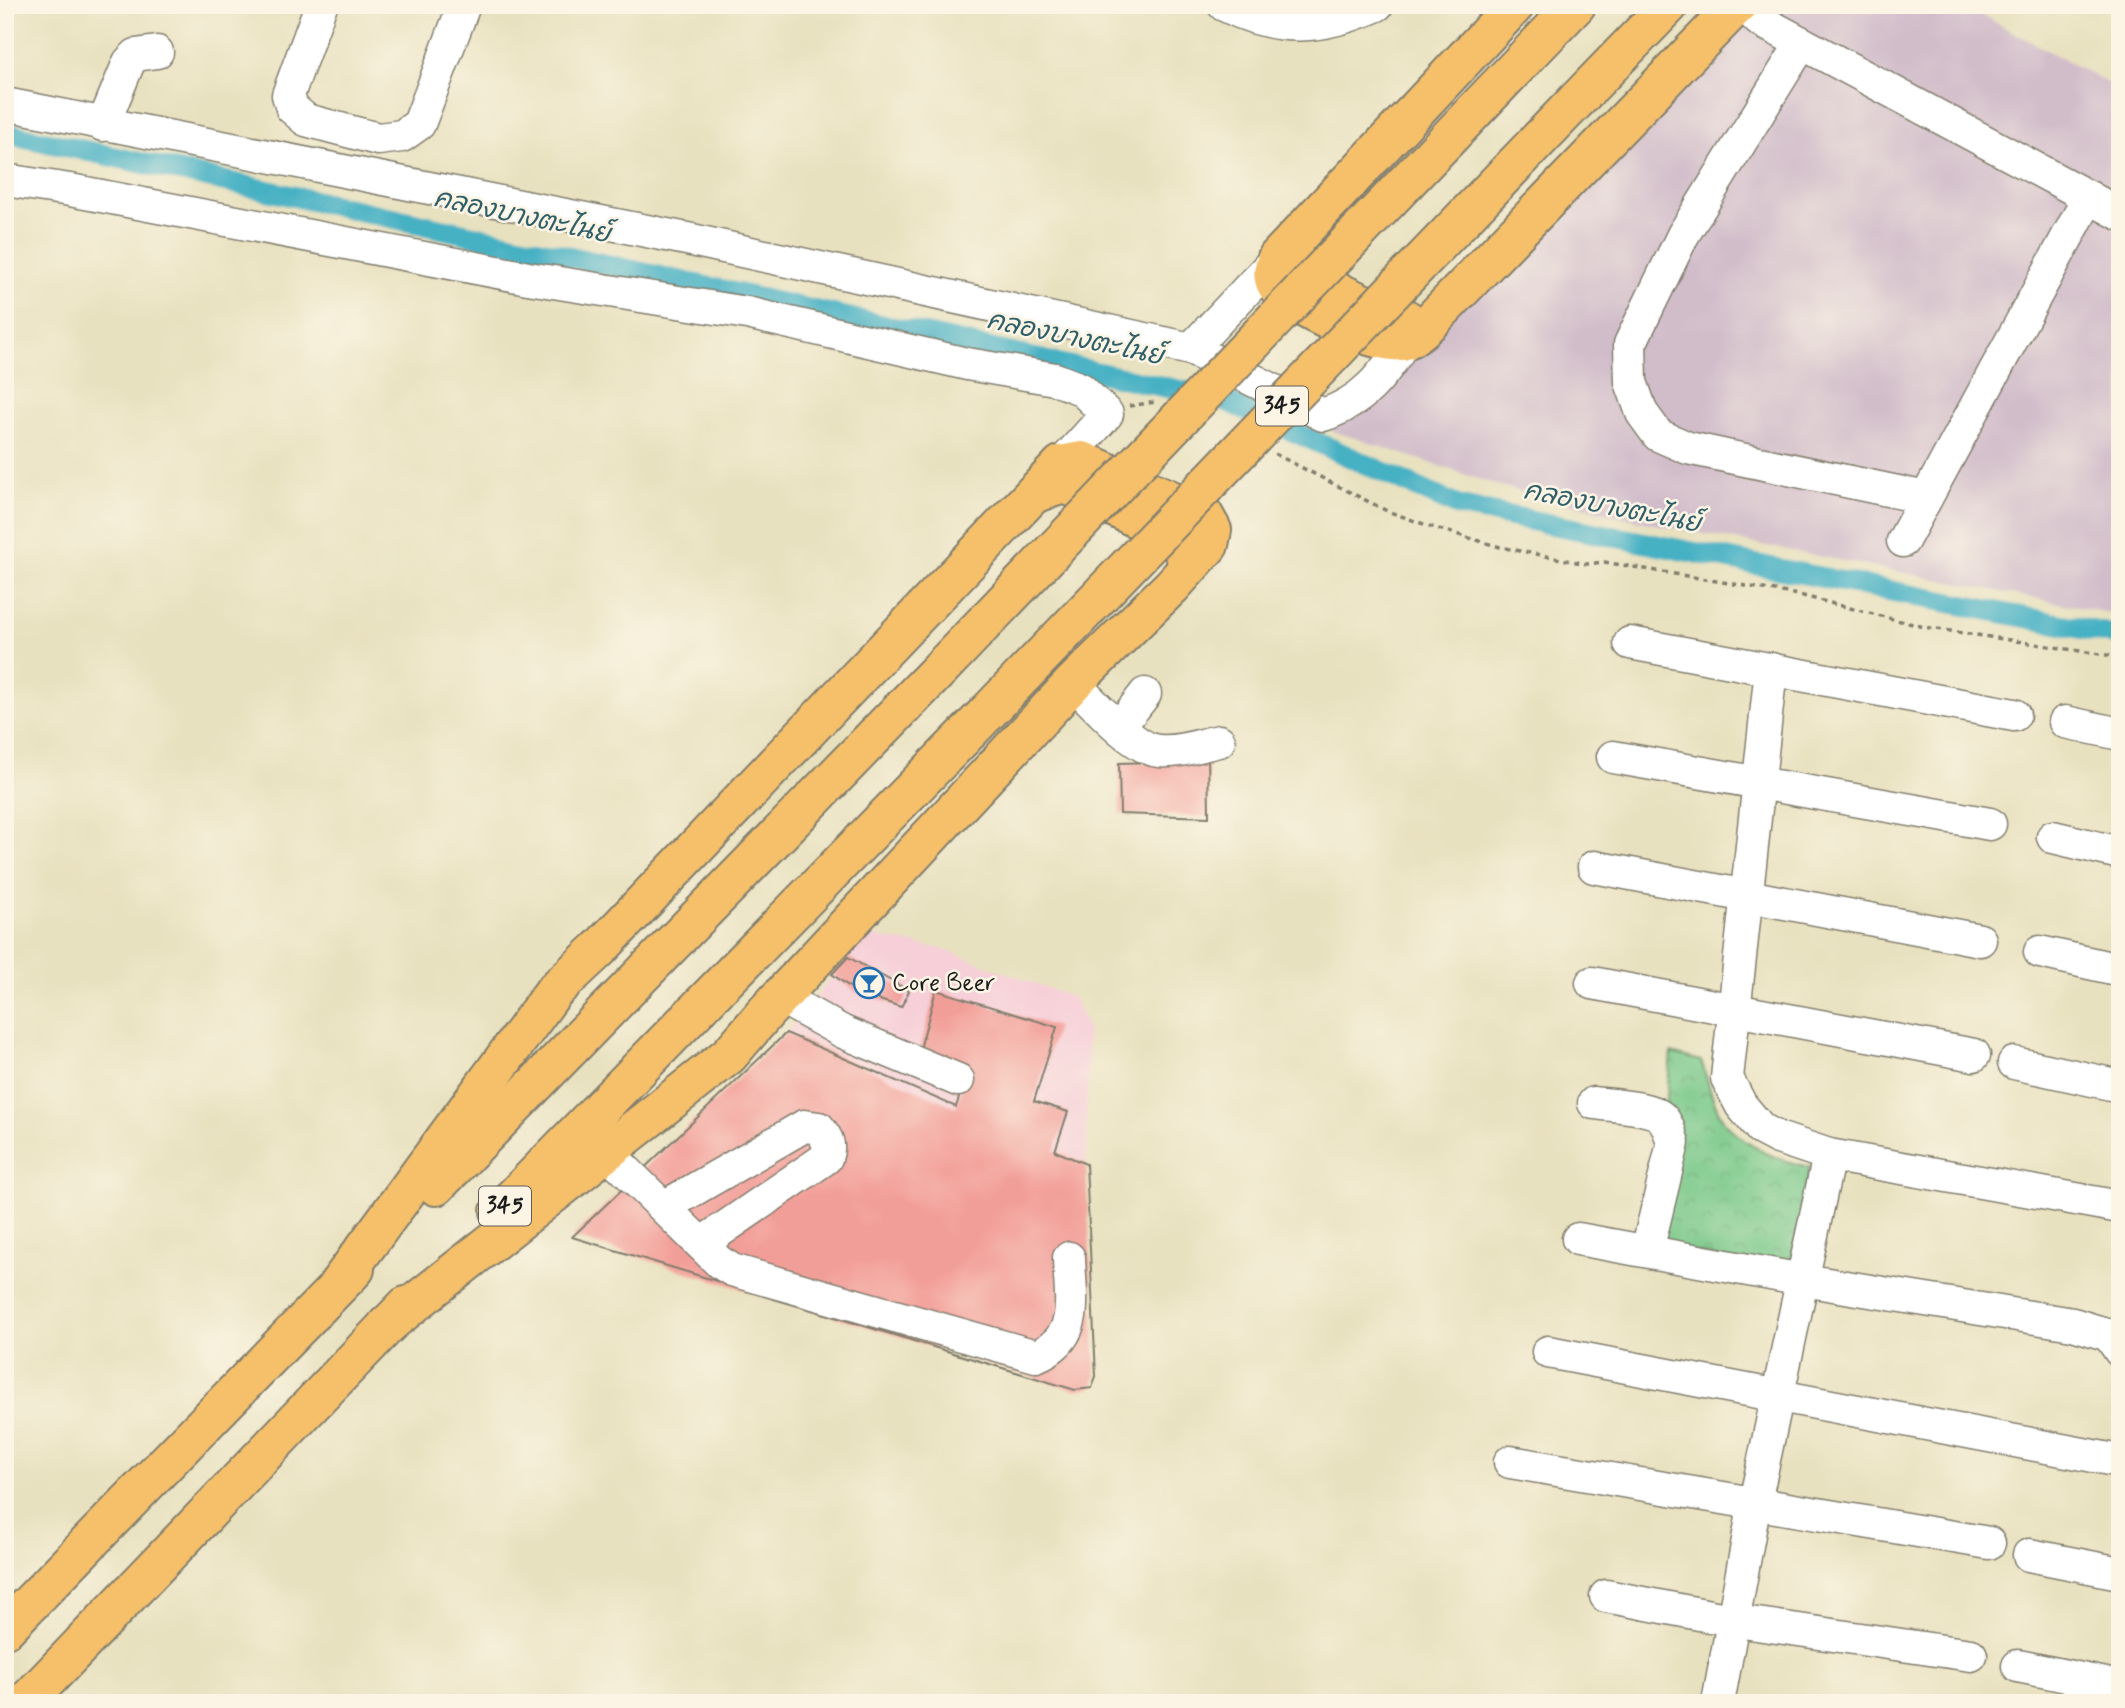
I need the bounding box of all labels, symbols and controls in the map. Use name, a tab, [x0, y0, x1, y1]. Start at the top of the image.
water label: คลองบางตะไนย์	[431, 180, 619, 253]
water label: คลองบางตะไนย์	[984, 302, 1172, 375]
road number: 345	[1256, 386, 1308, 426]
water label: คลองบางตะไนย์	[1521, 472, 1709, 543]
bar icon: Core Beer	[852, 966, 886, 1000]
place label: Core Beer	[892, 968, 995, 999]
road number: 345	[479, 1186, 531, 1226]

